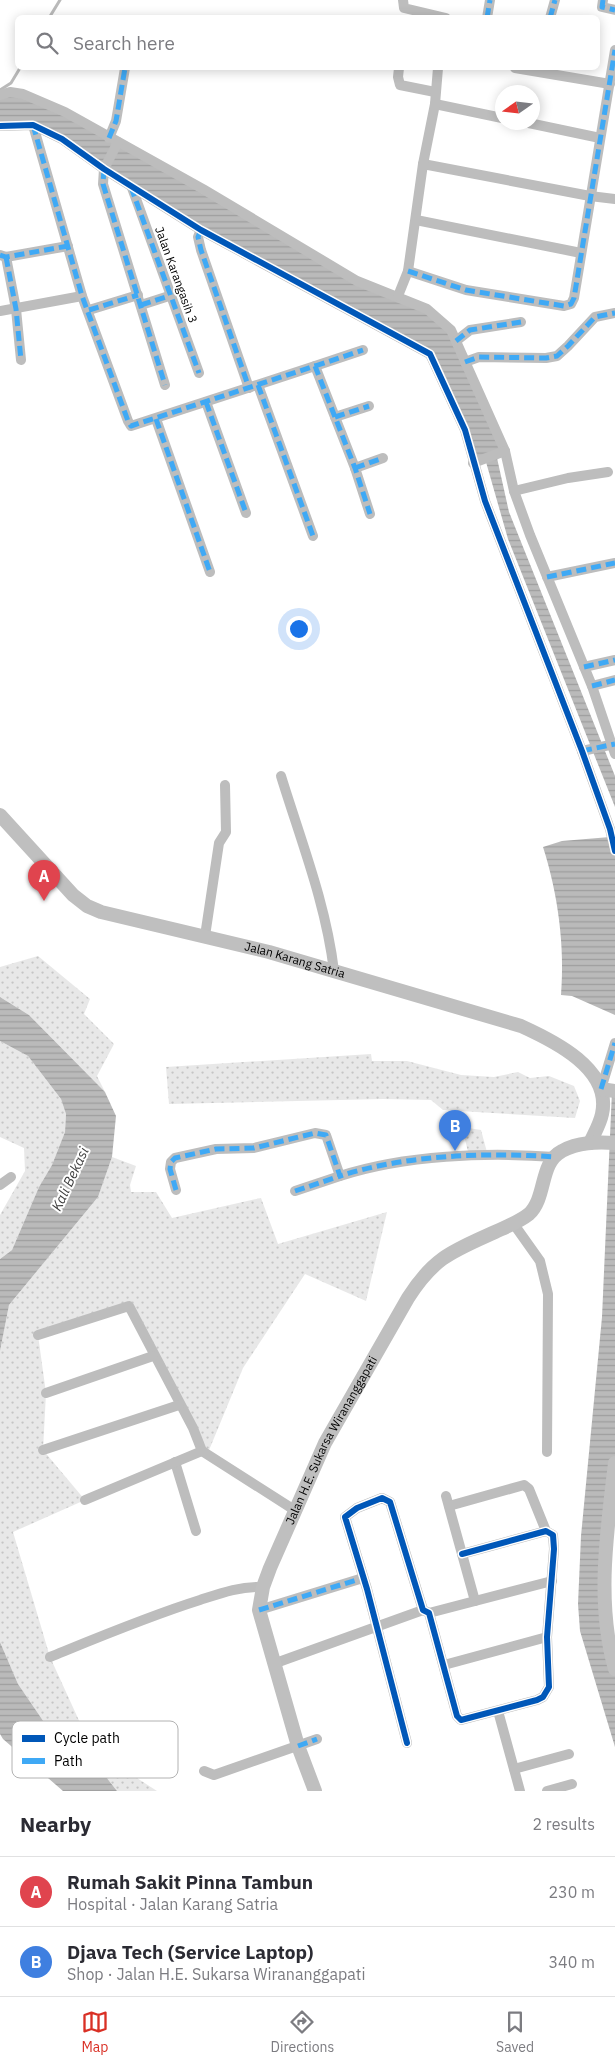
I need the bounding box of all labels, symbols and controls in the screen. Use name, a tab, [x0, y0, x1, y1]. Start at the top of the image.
search box	[15, 15, 600, 70]
icon: search	[33, 29, 61, 57]
text: Search here	[73, 31, 175, 55]
north arrow	[495, 85, 540, 130]
street label: Jalan Karangasih 3	[152, 224, 201, 325]
your location	[286, 616, 312, 642]
pin: A	[28, 860, 60, 901]
street label: Jalan Karang Satria	[243, 938, 348, 981]
pin: B	[439, 1110, 471, 1151]
water label: Kali Bekasi	[47, 1144, 93, 1214]
street label: Jalan H.E. Sukarsa Wirananggapati	[282, 1353, 380, 1527]
legend	[12, 1721, 178, 1778]
text: Cycle path	[54, 1729, 120, 1747]
text: Path	[54, 1752, 83, 1770]
text: Nearby	[20, 1810, 91, 1838]
text: 2 results	[532, 1814, 595, 1834]
text: Rumah Sakit Pinna Tambun	[67, 1870, 313, 1894]
text: A	[31, 1882, 41, 1902]
text: 230 m	[548, 1882, 595, 1902]
text: Hospital · Jalan Karang Satria	[67, 1894, 278, 1914]
text: Djava Tech (Service Laptop)	[67, 1940, 313, 1964]
text: B	[31, 1952, 41, 1972]
text: 340 m	[548, 1952, 595, 1972]
text: Shop · Jalan H.E. Sukarsa Wirananggapati	[67, 1964, 365, 1984]
tab: Map	[81, 2008, 109, 2056]
tab: Directions	[271, 2008, 334, 2056]
tab: Saved	[496, 2008, 534, 2056]

